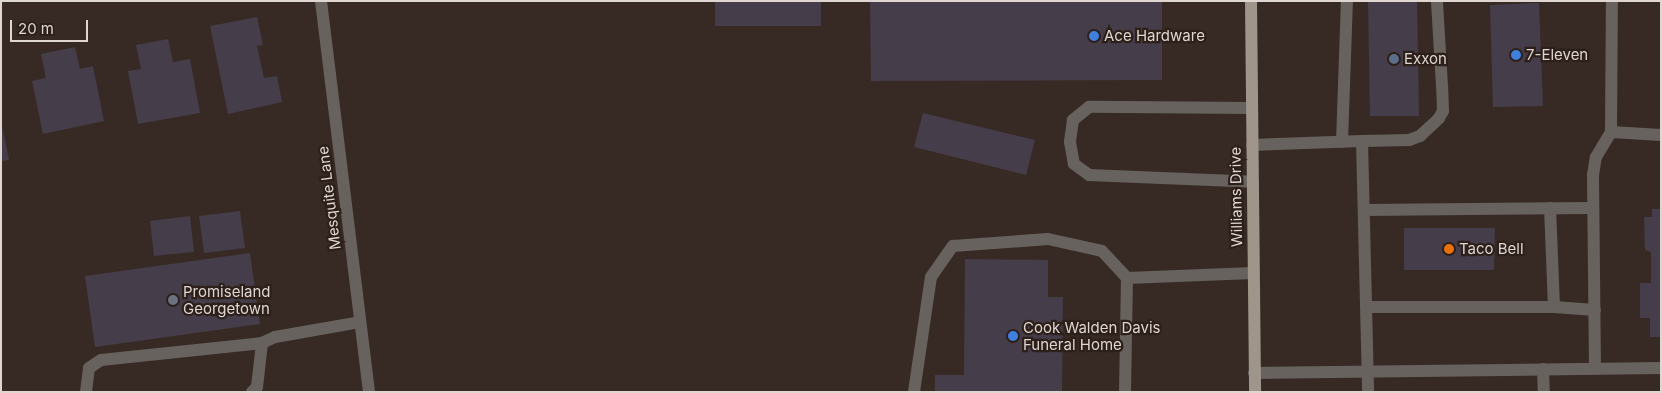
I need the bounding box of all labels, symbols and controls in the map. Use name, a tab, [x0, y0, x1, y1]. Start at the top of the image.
scale bar	[12, 10, 90, 42]
text: 20 m	[18, 19, 54, 38]
place label: Ace Hardware	[1104, 27, 1205, 45]
marker: Ace Hardware	[1088, 30, 1100, 42]
place label: 7-Eleven	[1526, 46, 1588, 64]
marker: 7-Eleven	[1510, 49, 1522, 61]
place label: Exxon	[1404, 50, 1447, 68]
marker: Exxon	[1388, 53, 1400, 65]
street label: Mesquite Lane	[314, 145, 344, 251]
street label: Williams Drive	[1226, 147, 1246, 247]
place label: Taco Bell	[1459, 240, 1524, 258]
marker: Taco Bell	[1443, 243, 1455, 255]
place label: Promiseland Georgetown	[183, 282, 271, 317]
marker: Promiseland Georgetown	[167, 294, 179, 306]
place label: Cook Walden Davis Funeral Home	[1023, 318, 1160, 353]
marker: Cook Walden Davis Funeral Home	[1007, 330, 1019, 342]

